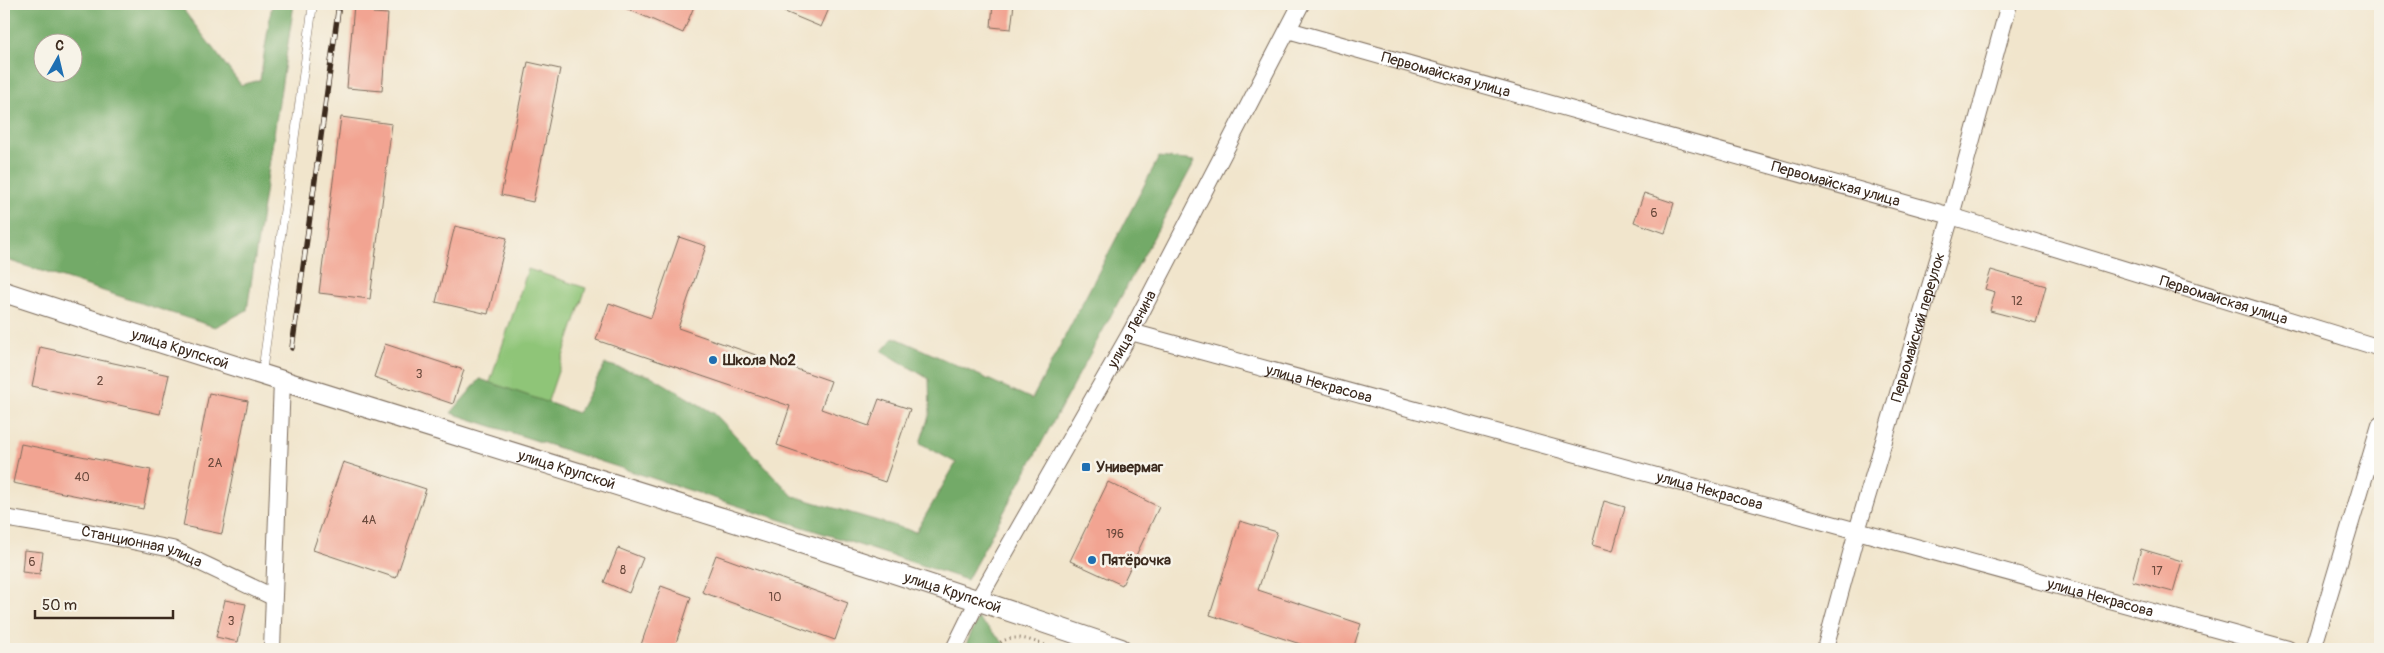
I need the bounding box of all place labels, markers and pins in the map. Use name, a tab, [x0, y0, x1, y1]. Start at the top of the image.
place label: Школа №2	[722, 351, 796, 370]
marker: Школа №2	[707, 354, 719, 366]
place label: Универмаг	[1096, 458, 1164, 477]
marker: Универмаг	[1080, 461, 1092, 473]
place label: Пятёрочка	[1102, 551, 1171, 570]
marker: Пятёрочка	[1086, 554, 1098, 566]

